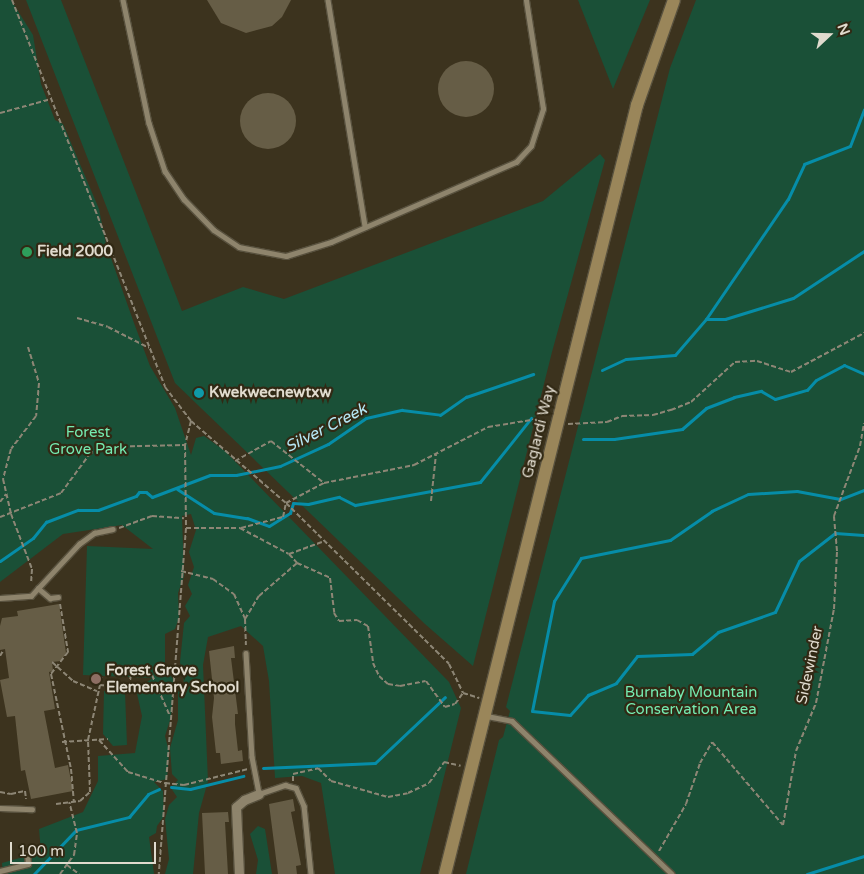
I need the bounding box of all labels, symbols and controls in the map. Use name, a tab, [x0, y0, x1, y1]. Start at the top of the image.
north arrow	[804, 10, 854, 60]
text: N	[834, 21, 853, 38]
place label: Field 2000	[37, 243, 113, 261]
marker: Field 2000	[21, 246, 33, 258]
place label: Kwekwecnewtxw	[209, 384, 331, 402]
street label: Gaglardi Way	[519, 384, 559, 480]
marker: Kwekwecnewtxw	[193, 387, 205, 399]
water label: Silver Creek	[282, 399, 370, 457]
park label: Forest Grove Park	[49, 423, 127, 458]
street label: Sidewinder	[793, 624, 827, 706]
place label: Forest Grove Elementary School	[106, 661, 239, 696]
marker: Forest Grove Elementary School	[90, 673, 102, 685]
park label: Burnaby Mountain Conservation Area	[625, 683, 757, 718]
scale bar	[12, 832, 159, 864]
text: 100 m	[18, 842, 64, 860]

